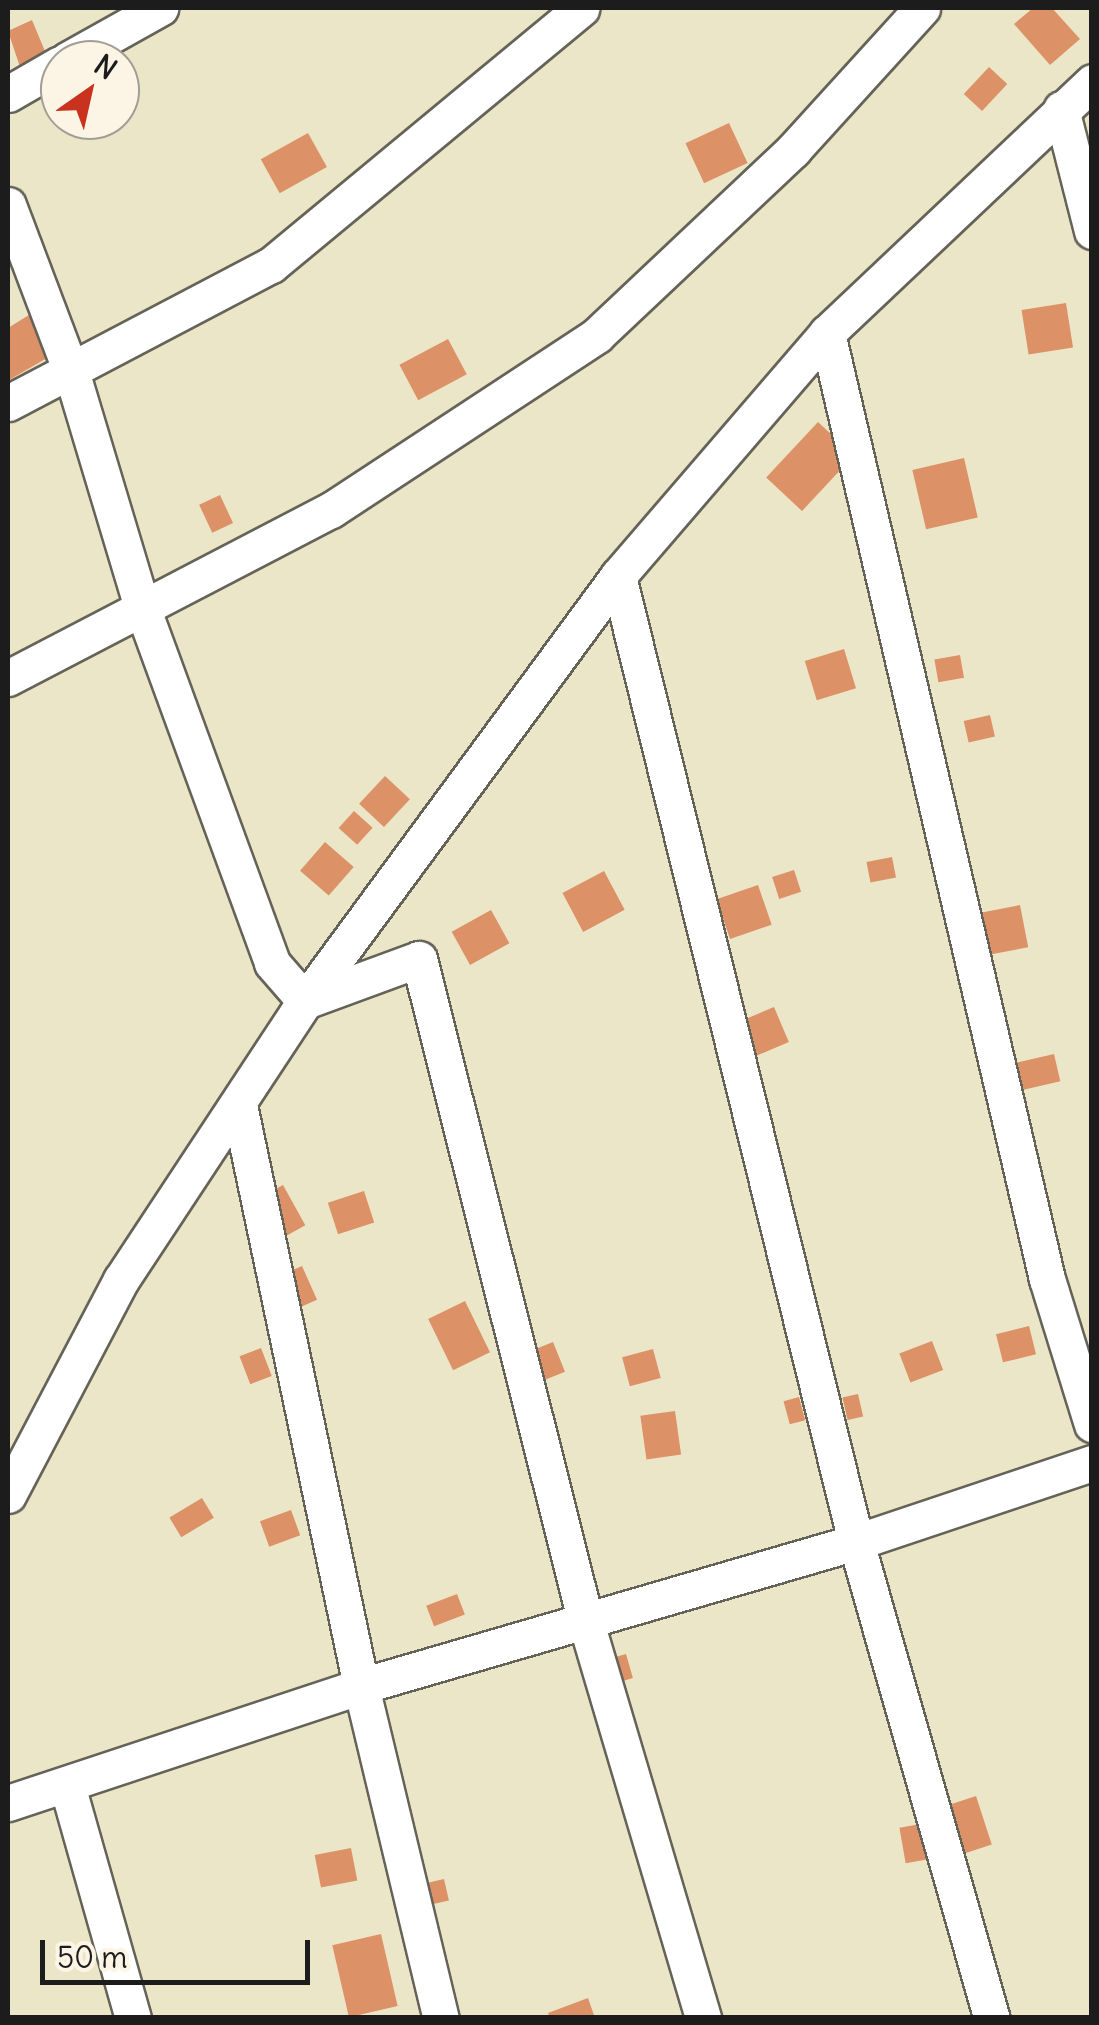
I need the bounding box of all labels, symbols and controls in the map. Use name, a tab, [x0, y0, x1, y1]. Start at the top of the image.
north arrow	[40, 40, 140, 140]
text: N	[88, 46, 124, 87]
scale bar	[45, 1920, 315, 1982]
text: 50 m	[57, 1938, 127, 1976]

